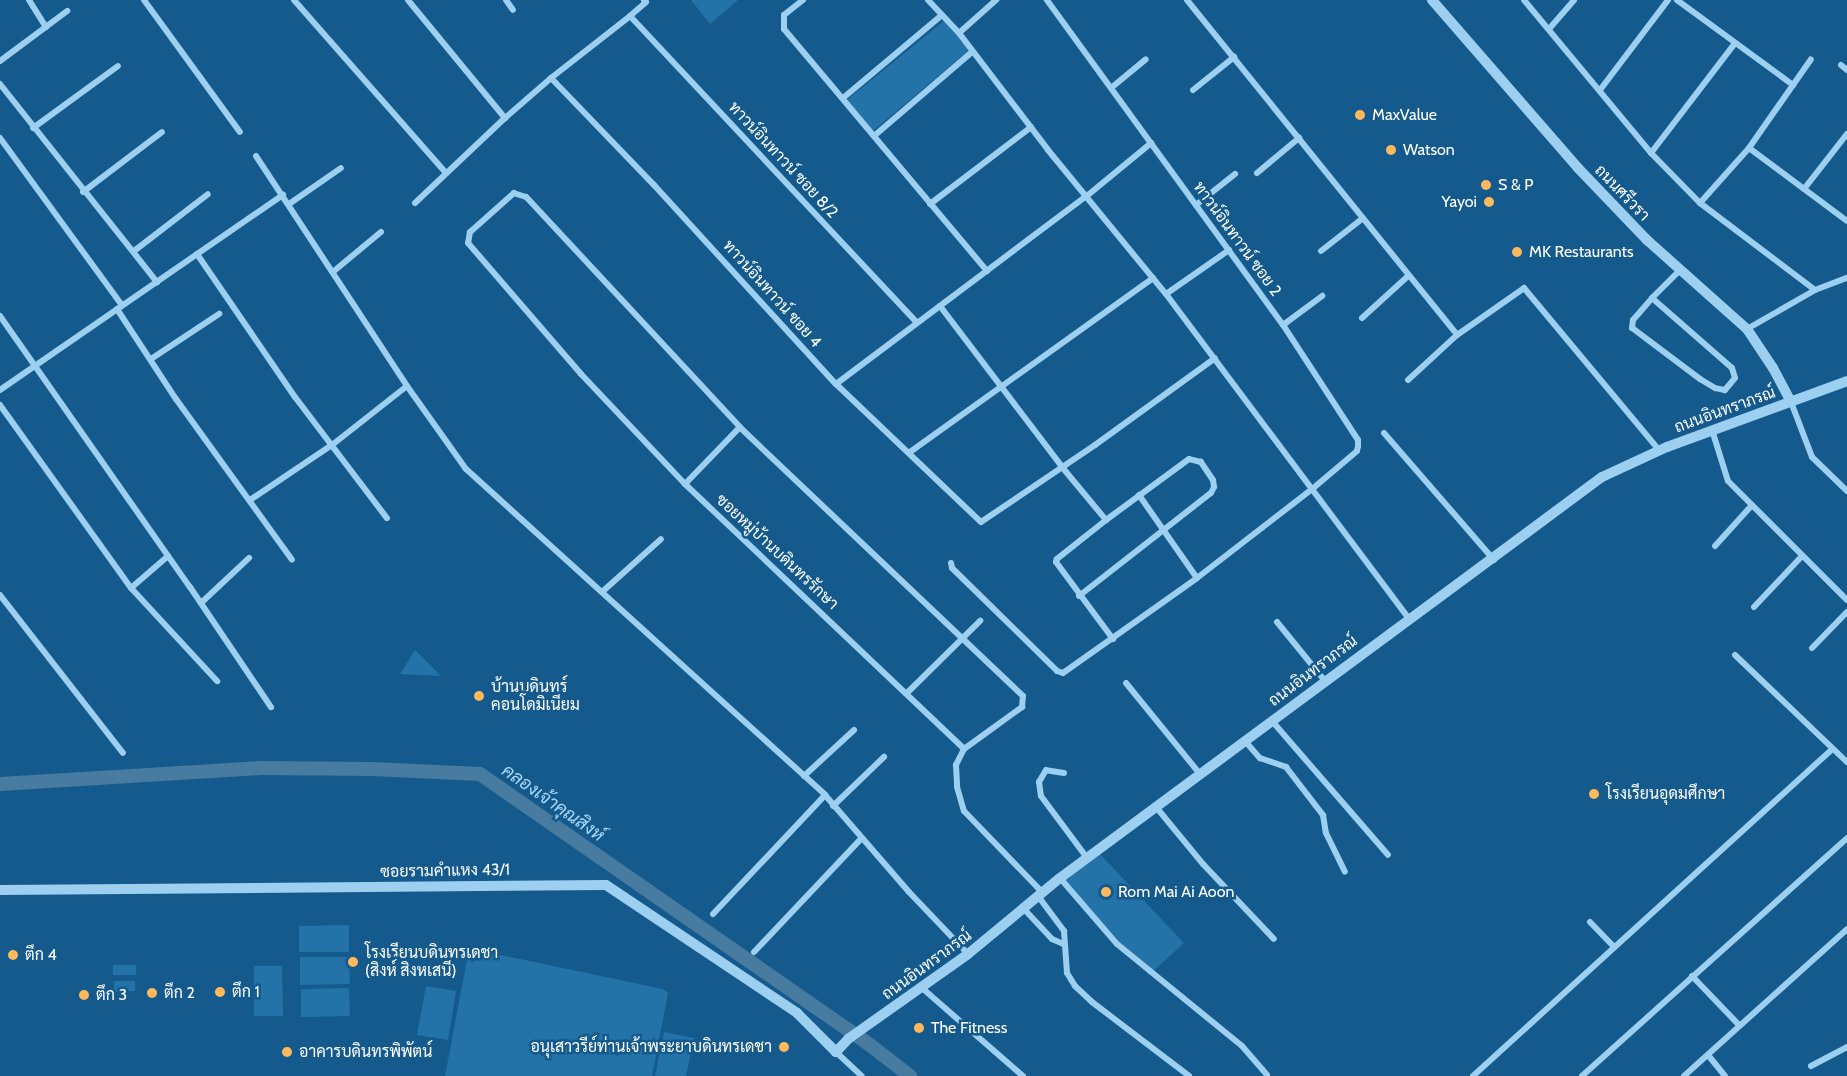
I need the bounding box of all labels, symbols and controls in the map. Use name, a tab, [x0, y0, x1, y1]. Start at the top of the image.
street label: ทาวน์อินทาวน์ ซอย 8/2	[724, 98, 842, 222]
place label: MaxValue	[1372, 105, 1437, 125]
marker: MaxValue	[1353, 108, 1367, 122]
place label: Watson	[1403, 140, 1455, 160]
marker: Watson	[1384, 143, 1398, 157]
street label: ถนนศรีวรา	[1591, 161, 1653, 225]
place label: S & P	[1498, 175, 1533, 195]
street label: ทาวน์อินทาวน์ ซอย 2	[1189, 178, 1285, 300]
marker: S & P	[1479, 178, 1493, 192]
place label: Yayoi	[1442, 192, 1477, 212]
marker: Yayoi	[1482, 195, 1496, 209]
street label: ทาวน์อินทาวน์ ซอย 4	[719, 236, 825, 352]
place label: MK Restaurants	[1529, 242, 1634, 262]
marker: MK Restaurants	[1510, 245, 1524, 259]
street label: ถนนอินทราภรณ์	[1672, 383, 1778, 437]
street label: ซอยหมู่บ้านบดินทรรักษา	[712, 490, 842, 614]
street label: ถนนอินทราภรณ์	[1265, 631, 1361, 711]
place label: บ้านบดินทร์ คอนโดมิเนียม	[491, 677, 580, 715]
marker: บ้านบดินทร์ คอนโดมิเนียม	[472, 689, 486, 703]
water label: คลองเจ้าคุณสิงห์	[498, 760, 608, 846]
place label: โรงเรียนอุดมศึกษา	[1606, 784, 1725, 804]
marker: โรงเรียนอุดมศึกษา	[1587, 787, 1601, 801]
street label: ซอยรามคำแหง 43/1	[380, 860, 510, 882]
place label: Rom Mai Ai Aoon	[1118, 882, 1234, 902]
marker: Rom Mai Ai Aoon	[1099, 885, 1113, 899]
street label: ถนนอินทราภรณ์	[878, 926, 976, 1004]
place label: โรงเรียนบดินทรเดชา (สิงห์ สิงหเสนี)	[365, 943, 498, 981]
place label: ตึก 4	[25, 945, 57, 965]
marker: ตึก 4	[6, 948, 20, 962]
marker: โรงเรียนบดินทรเดชา (สิงห์ สิงหเสนี)	[346, 955, 360, 969]
place label: ตึก 1	[232, 982, 260, 1002]
place label: ตึก 2	[164, 983, 195, 1003]
place label: ตึก 3	[96, 985, 127, 1005]
marker: ตึก 1	[213, 985, 227, 999]
marker: ตึก 2	[145, 986, 159, 1000]
marker: ตึก 3	[77, 988, 91, 1002]
place label: The Fitness	[931, 1018, 1007, 1038]
marker: The Fitness	[912, 1021, 926, 1035]
place label: อนุเสาวรีย์ท่านเจ้าพระยาบดินทรเดชา	[530, 1037, 772, 1057]
marker: อนุเสาวรีย์ท่านเจ้าพระยาบดินทรเดชา	[777, 1040, 791, 1054]
place label: อาคารบดินทรพิพัตน์	[299, 1042, 432, 1062]
marker: อาคารบดินทรพิพัตน์	[280, 1045, 294, 1059]

